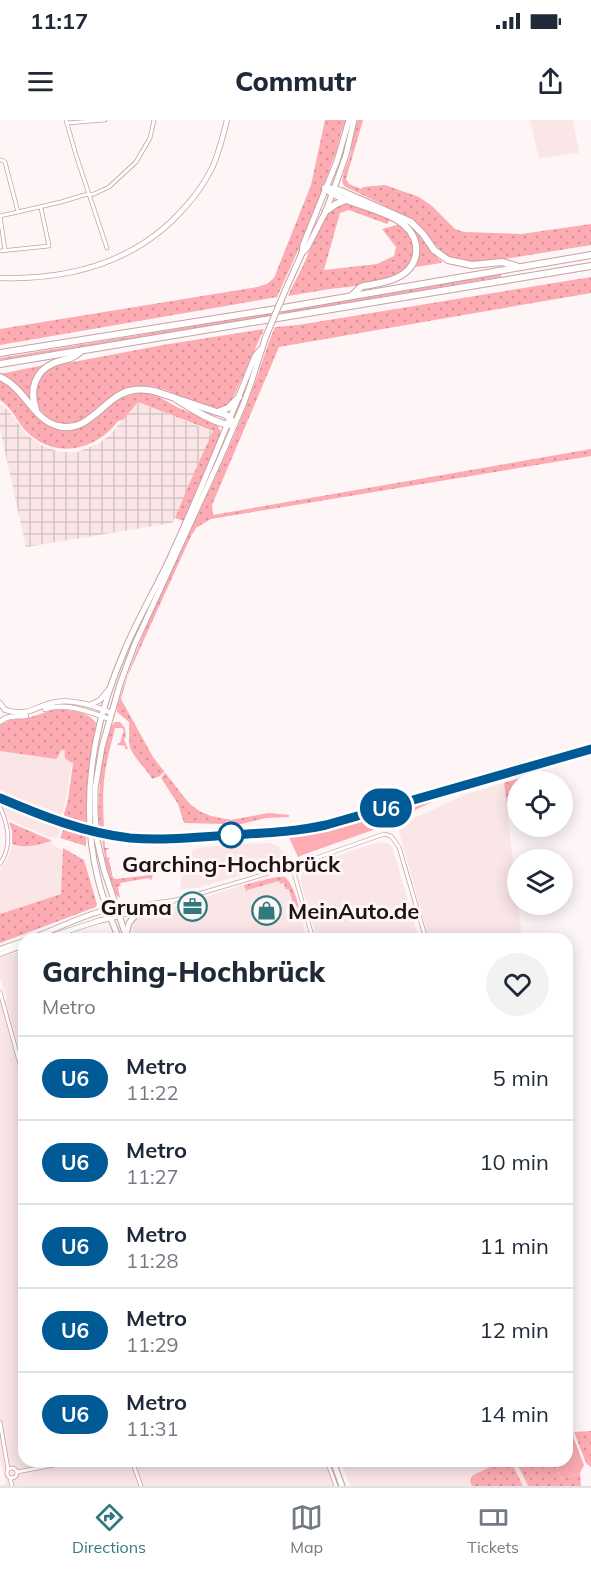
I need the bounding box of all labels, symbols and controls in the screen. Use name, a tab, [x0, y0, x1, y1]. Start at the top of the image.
text: 11:17	[30, 7, 88, 35]
text: Commutr	[235, 64, 356, 98]
icon: menu	[24, 65, 57, 98]
icon: share	[534, 65, 567, 98]
map controls	[507, 771, 573, 915]
button: locate	[507, 771, 573, 837]
line badge: U6	[359, 788, 413, 828]
text: U6	[372, 795, 400, 821]
marker: Garching-Hochbrück	[218, 822, 244, 848]
button: layers	[507, 849, 573, 915]
place label: Garching-Hochbrück	[122, 850, 341, 878]
office icon: Gruma	[177, 891, 209, 923]
place label: Gruma	[101, 893, 172, 921]
shop icon: MeinAuto.de	[251, 895, 283, 927]
place label: MeinAuto.de	[288, 897, 419, 925]
button: heart	[486, 953, 549, 1016]
text: Garching-Hochbrück	[42, 954, 325, 989]
text: Metro	[42, 994, 96, 1019]
text: Metro	[126, 1052, 187, 1080]
text: 5 min	[493, 1064, 549, 1092]
text: U6	[61, 1065, 89, 1091]
text: 11:22	[126, 1080, 179, 1105]
text: Metro	[126, 1136, 187, 1164]
text: 10 min	[479, 1148, 549, 1176]
text: U6	[61, 1149, 89, 1175]
text: 11:27	[126, 1164, 179, 1189]
text: Metro	[126, 1220, 187, 1248]
text: 11 min	[479, 1232, 549, 1260]
text: U6	[61, 1233, 89, 1259]
text: 11:28	[126, 1248, 179, 1273]
text: Metro	[126, 1304, 187, 1332]
text: 12 min	[479, 1316, 549, 1344]
text: U6	[61, 1317, 89, 1343]
text: 11:29	[126, 1332, 179, 1357]
text: Metro	[126, 1388, 187, 1416]
text: 14 min	[479, 1400, 549, 1428]
text: U6	[61, 1401, 89, 1427]
text: 11:31	[126, 1416, 179, 1441]
tab: Directions	[72, 1501, 146, 1557]
tab: Map	[290, 1501, 323, 1557]
tab: Tickets	[467, 1501, 519, 1557]

